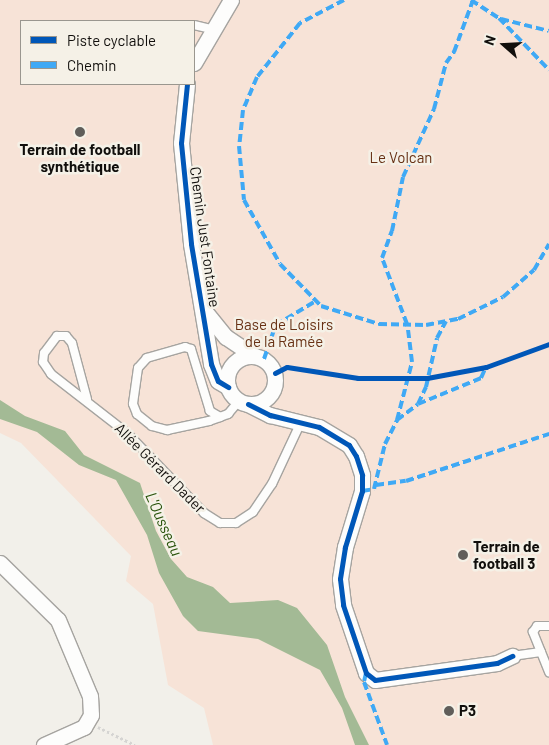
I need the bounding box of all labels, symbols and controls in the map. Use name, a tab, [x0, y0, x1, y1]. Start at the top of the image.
legend	[20, 20, 195, 85]
north arrow	[479, 20, 529, 70]
text: Piste cyclable	[67, 31, 156, 49]
text: N	[480, 33, 499, 47]
text: Chemin	[67, 56, 116, 74]
marker: Terrain de football synthétique	[74, 126, 86, 138]
place label: Terrain de football synthétique	[19, 140, 141, 175]
park label: Le Volcan	[370, 149, 432, 167]
street label: Chemin Just Fontaine	[186, 166, 224, 308]
park label: Base de Loisirs de la Ramée	[235, 315, 333, 350]
street label: Allée Gérard Dader	[111, 419, 209, 517]
water label: L'Ousseau	[141, 489, 187, 559]
place label: Terrain de football 3	[473, 537, 540, 572]
marker: Terrain de football 3	[457, 549, 469, 561]
place label: P3	[459, 702, 476, 720]
marker: P3	[443, 705, 455, 717]

